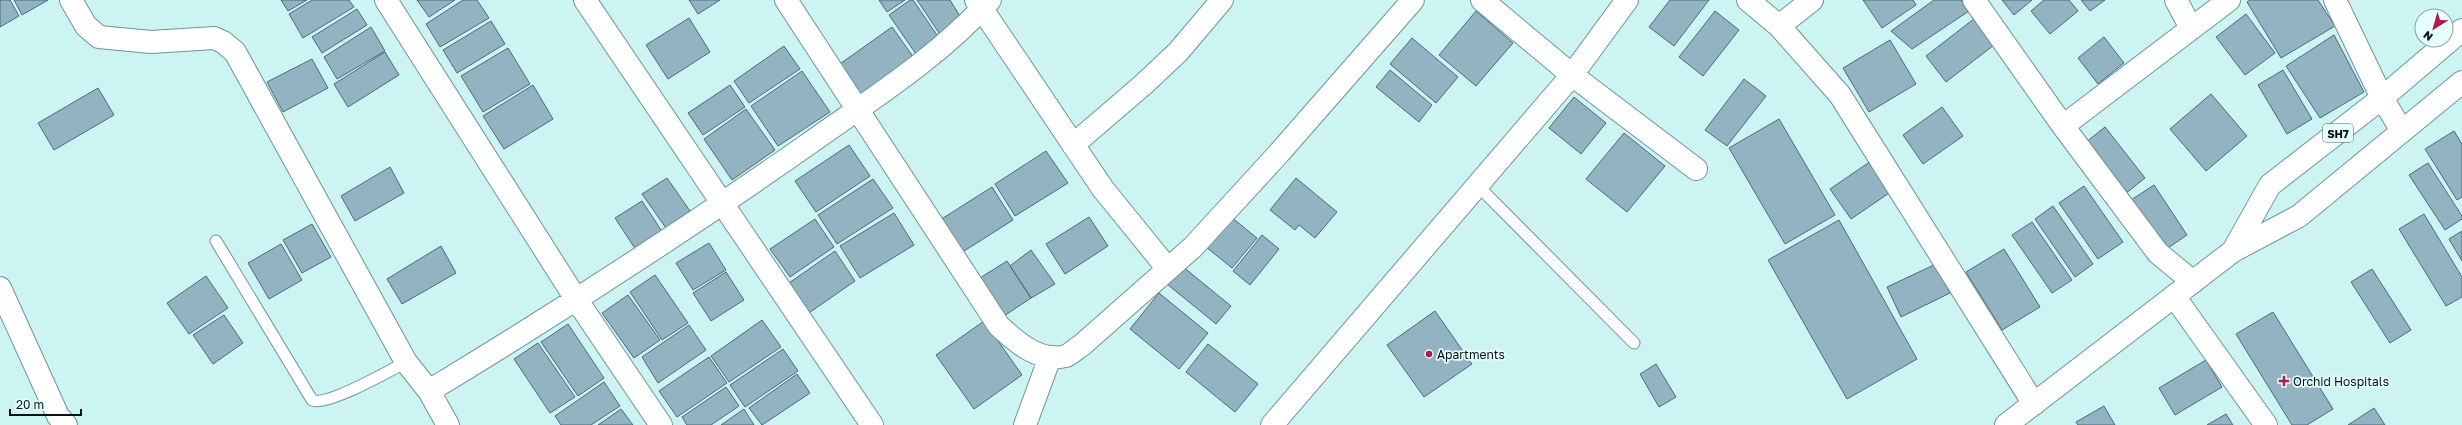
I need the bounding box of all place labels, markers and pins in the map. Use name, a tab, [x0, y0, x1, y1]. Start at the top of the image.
place label: Apartments	[1437, 347, 1505, 362]
marker: Apartments	[1424, 349, 1434, 359]
place label: Orchid Hospitals	[2293, 374, 2389, 389]
marker: Orchid Hospitals	[2278, 375, 2290, 387]

